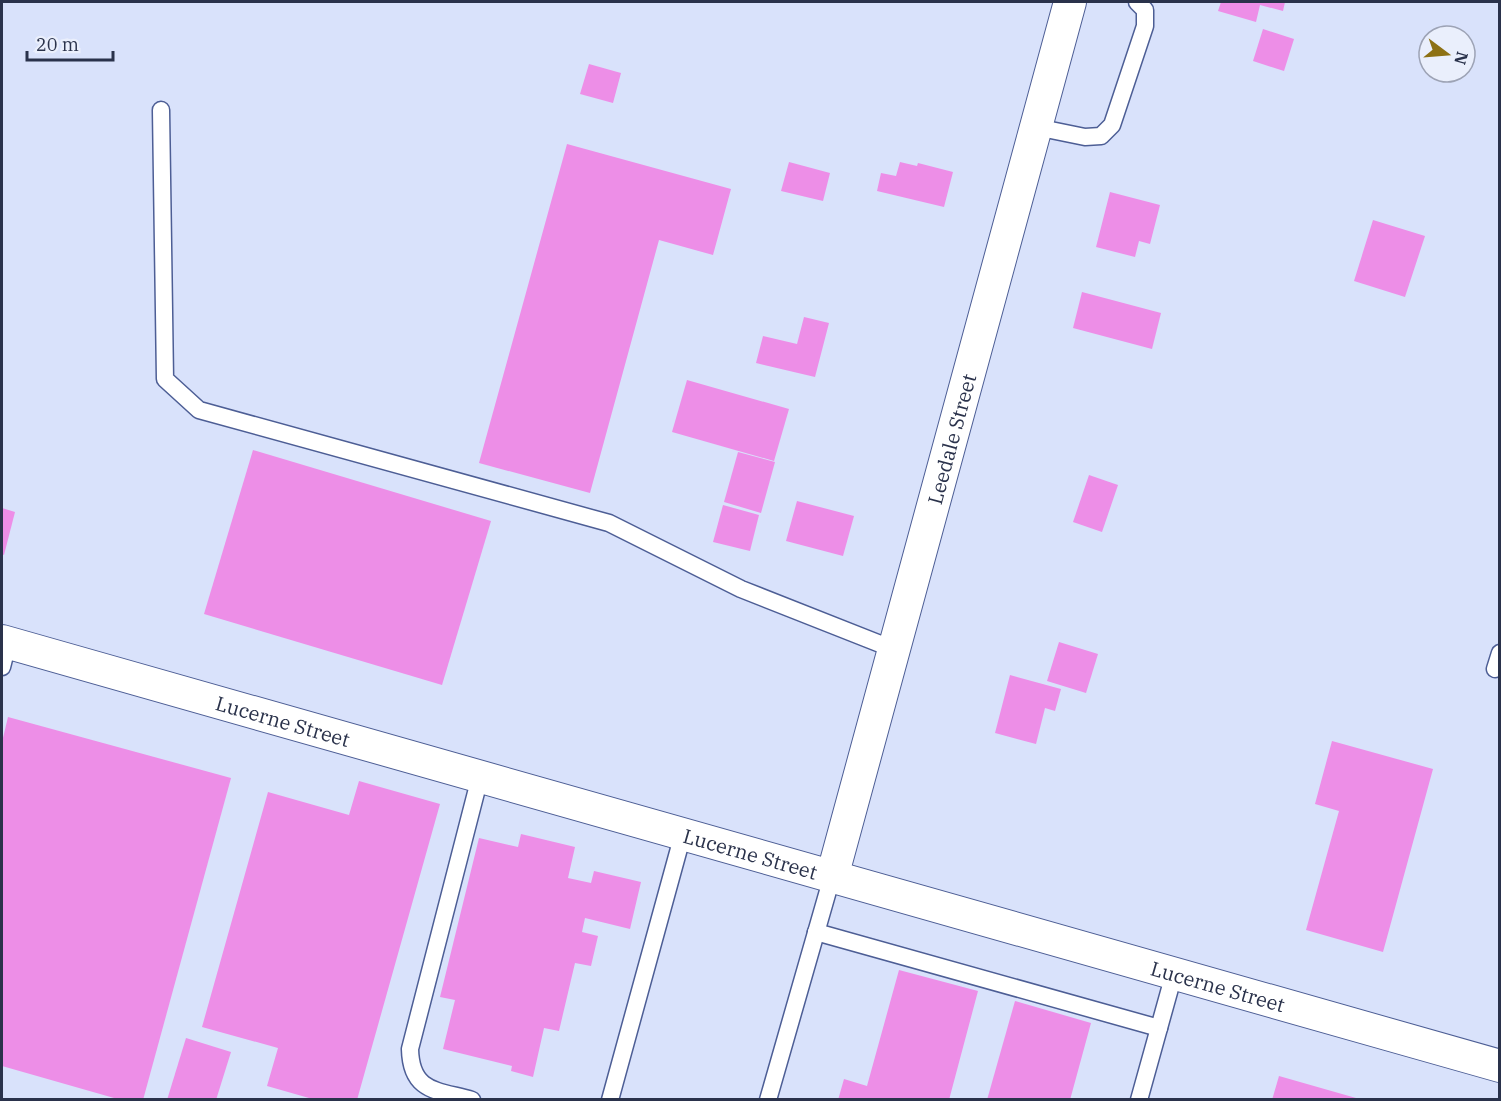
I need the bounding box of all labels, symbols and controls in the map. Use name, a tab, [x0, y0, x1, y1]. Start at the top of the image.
scale bar	[27, 24, 112, 62]
north arrow	[1417, 24, 1477, 84]
text: 20 m	[36, 33, 79, 56]
text: N	[1450, 49, 1473, 67]
street label: Leedale Street	[921, 371, 982, 507]
street label: Lucerne Street	[213, 689, 353, 753]
street label: Lucerne Street	[680, 821, 821, 885]
street label: Lucerne Street	[1148, 954, 1288, 1018]

